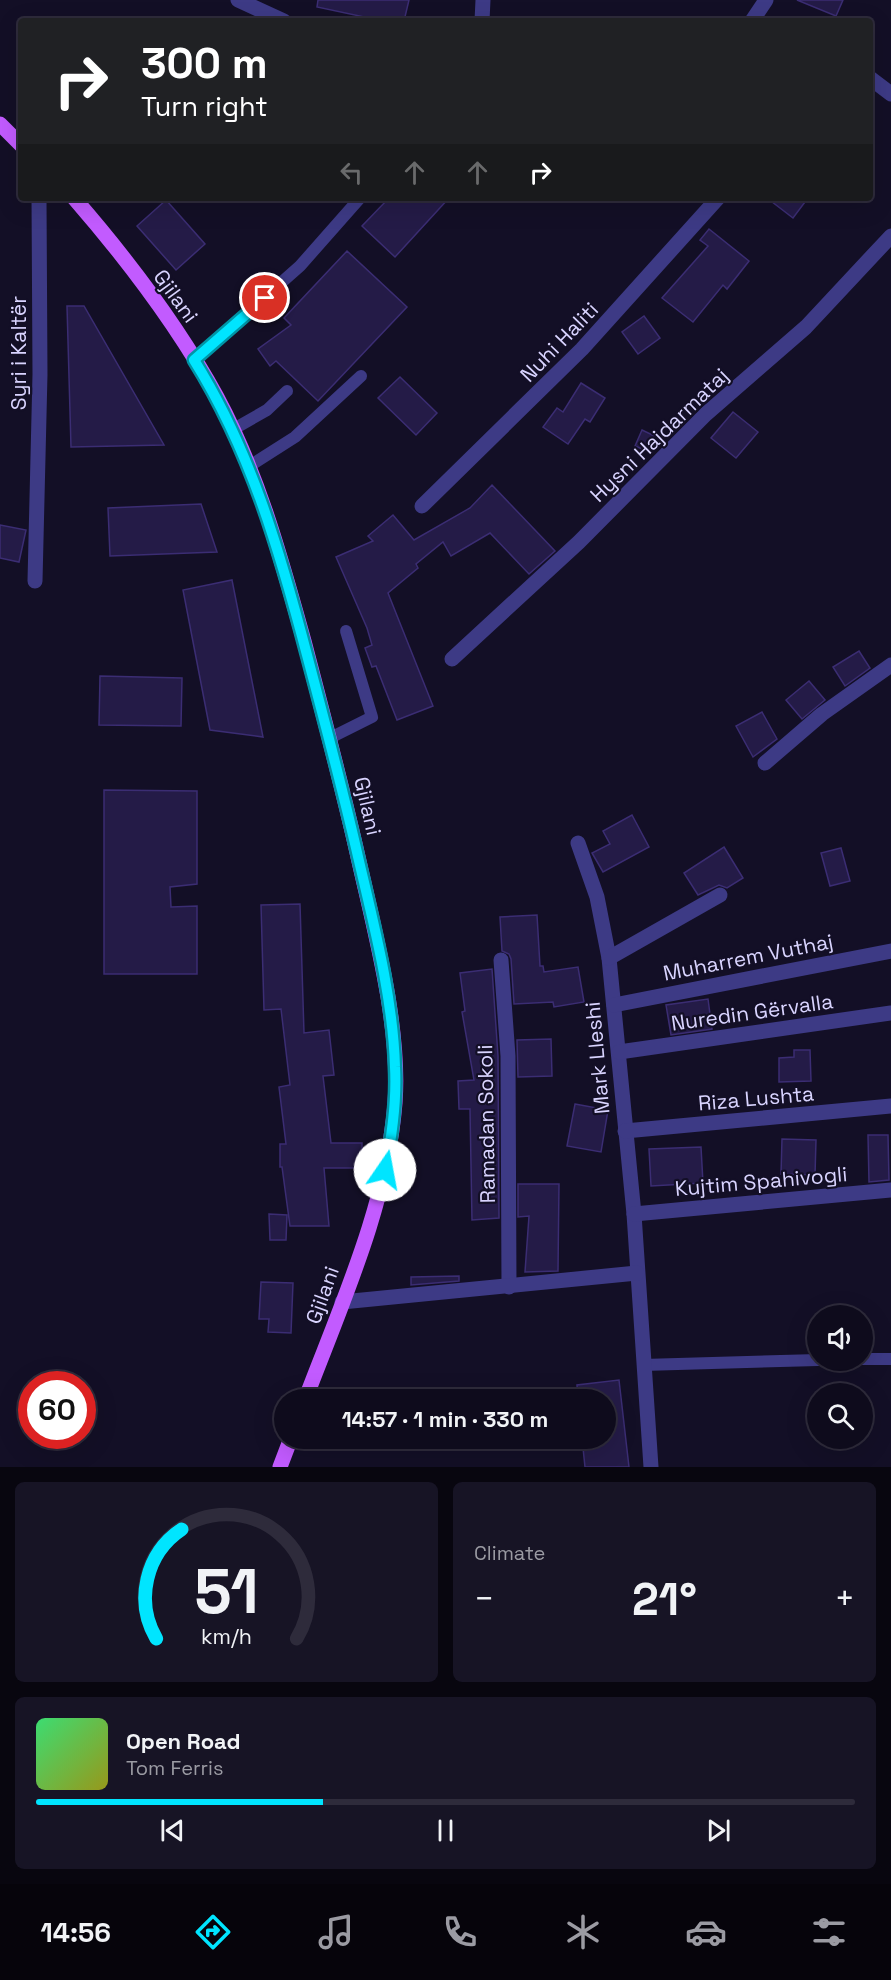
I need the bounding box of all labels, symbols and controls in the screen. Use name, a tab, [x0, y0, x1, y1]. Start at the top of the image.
text: 300 m	[141, 37, 268, 90]
icon: right	[42, 42, 120, 120]
text: Turn right	[141, 89, 268, 124]
icon: left	[335, 156, 368, 189]
icon: ahead	[398, 156, 431, 189]
icon: ahead	[461, 156, 494, 189]
icon: right	[524, 156, 557, 189]
street label: Gjilani	[148, 264, 204, 328]
pin	[239, 272, 290, 323]
icon: arrive	[248, 281, 281, 314]
street label: Syri i Kaltër	[5, 296, 32, 410]
street label: Nuhi Haliti	[514, 296, 604, 388]
street label: Hysni Hajdarmataj	[584, 362, 734, 508]
street label: Gjilani	[348, 774, 388, 838]
street label: Muharrem Vuthaj	[661, 927, 835, 987]
street label: Nuredin Gërvalla	[669, 987, 835, 1037]
street label: Mark Lleshi	[579, 1001, 615, 1115]
street label: Ramadan Sokoli	[471, 1044, 501, 1204]
street label: Riza Lushta	[697, 1079, 815, 1117]
position arrow	[353, 1138, 417, 1202]
street label: Kujtim Spahivogli	[674, 1160, 848, 1202]
street label: Gjilani	[299, 1262, 345, 1328]
map controls	[807, 1305, 873, 1449]
button: sound	[807, 1305, 873, 1371]
speed limit sign: 60	[18, 1371, 96, 1449]
button: search	[807, 1383, 873, 1449]
text: 14:57 · 1 min · 330 m	[342, 1405, 548, 1433]
text: Climate	[474, 1540, 545, 1566]
text: 51	[194, 1552, 259, 1631]
text: 21°	[632, 1571, 697, 1628]
text: −	[474, 1578, 494, 1620]
text: +	[835, 1578, 855, 1620]
text: km/h	[201, 1623, 252, 1650]
text: Open Road	[126, 1727, 241, 1755]
text: Tom Ferris	[126, 1755, 224, 1781]
icon: previous	[156, 1814, 189, 1847]
icon: pause	[429, 1814, 462, 1847]
icon: next	[702, 1814, 735, 1847]
icon: directions	[192, 1911, 234, 1953]
icon: music	[315, 1911, 357, 1953]
icon: phone	[439, 1911, 481, 1953]
icon: climate	[562, 1911, 604, 1953]
icon: car	[685, 1911, 727, 1953]
icon: filters	[808, 1911, 850, 1953]
text: 14:56	[41, 1915, 111, 1950]

